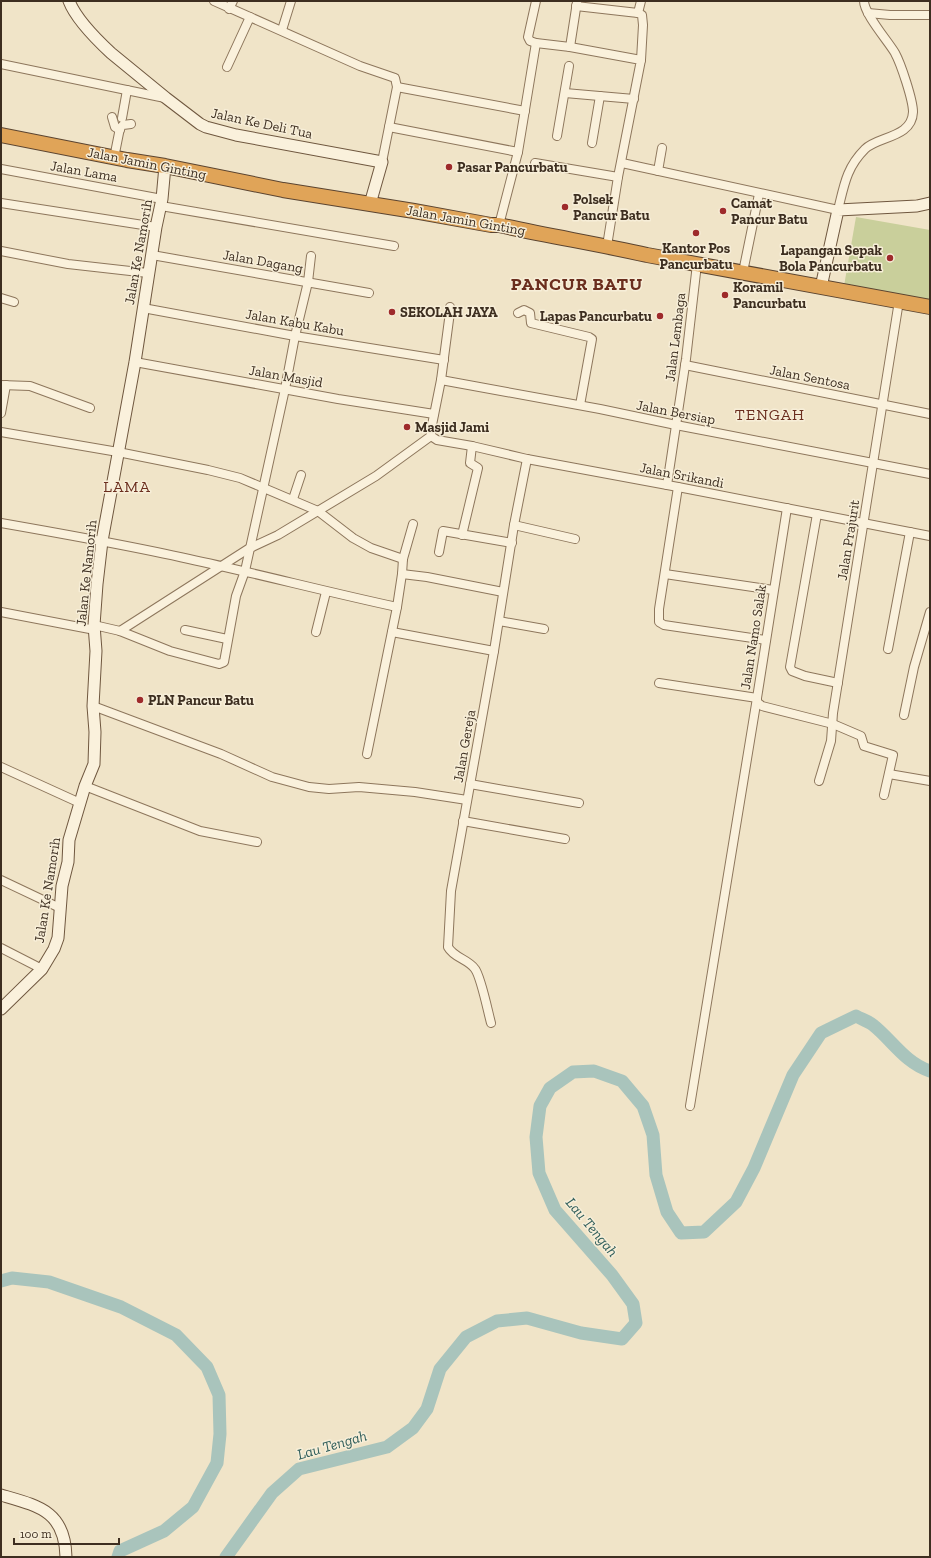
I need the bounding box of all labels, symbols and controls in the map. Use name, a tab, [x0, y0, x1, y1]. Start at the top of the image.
street label: Jalan Ke Deli Tua	[210, 104, 314, 143]
street label: Jalan Jamin Ginting	[86, 144, 208, 183]
street label: Jalan Lama	[49, 157, 119, 186]
place label: Pasar Pancurbatu	[457, 159, 568, 176]
marker: Pasar Pancurbatu	[444, 162, 454, 172]
place label: Polsek Pancur Batu	[573, 191, 650, 224]
place label: Camat Pancur Batu	[731, 195, 808, 228]
street label: Jalan Ke Namorih	[121, 198, 156, 306]
street label: Jalan Jamin Ginting	[405, 202, 527, 239]
marker: Polsek Pancur Batu	[560, 202, 570, 212]
marker: Camat Pancur Batu	[718, 206, 728, 216]
marker: Kantor Pos Pancurbatu	[691, 228, 701, 238]
place label: Kantor Pos Pancurbatu	[659, 240, 733, 273]
place label: Lapangan Sepak Bola Pancurbatu	[779, 242, 882, 275]
street label: Jalan Dagang	[221, 246, 305, 277]
marker: Lapangan Sepak Bola Pancurbatu	[885, 253, 895, 263]
district label: PANCUR BATU	[511, 273, 643, 295]
place label: Koramil Pancurbatu	[733, 279, 806, 312]
marker: Koramil Pancurbatu	[720, 290, 730, 300]
street label: Jalan Lembaga	[662, 291, 689, 382]
place label: SEKOLAH JAYA	[400, 304, 498, 321]
street label: Jalan Kabu Kabu	[244, 305, 346, 340]
marker: SEKOLAH JAYA	[387, 307, 397, 317]
place label: Lapas Pancurbatu	[540, 308, 652, 325]
marker: Lapas Pancurbatu	[655, 311, 665, 321]
street label: Jalan Sentosa	[768, 361, 852, 394]
street label: Jalan Masjid	[248, 362, 324, 391]
street label: Jalan Bersiap	[635, 397, 717, 429]
district label: TENGAH	[735, 405, 805, 424]
place label: Masjid Jami	[415, 419, 489, 436]
marker: Masjid Jami	[402, 422, 412, 432]
street label: Jalan Srikandi	[638, 459, 726, 492]
district label: LAMA	[103, 477, 151, 496]
street label: Jalan Prajurit	[834, 498, 863, 582]
street label: Jalan Ke Namorih	[72, 519, 101, 627]
street label: Jalan Namo Salak	[737, 583, 770, 691]
place label: PLN Pancur Batu	[148, 692, 254, 709]
marker: PLN Pancur Batu	[135, 695, 145, 705]
street label: Jalan Gereja	[450, 708, 479, 784]
street label: Jalan Ke Namorih	[31, 836, 64, 944]
water label: Lau Tengah	[562, 1194, 622, 1261]
water label: Lau Tengah	[295, 1426, 369, 1464]
scale bar	[14, 1520, 119, 1546]
text: 100 m	[20, 1527, 52, 1541]

